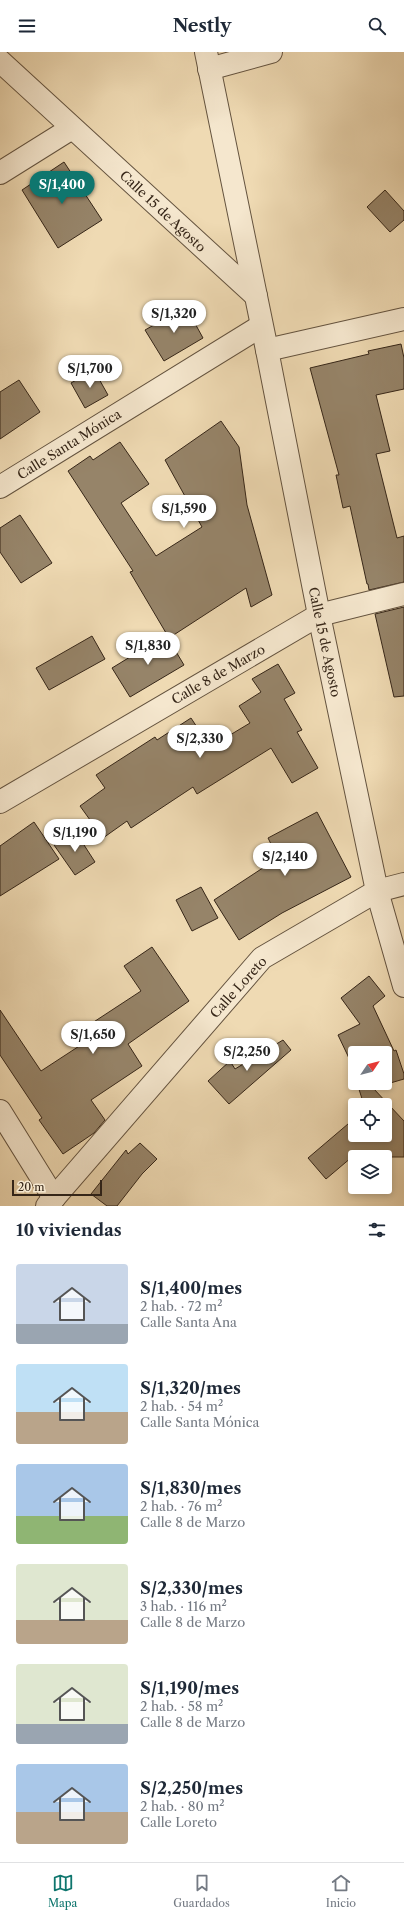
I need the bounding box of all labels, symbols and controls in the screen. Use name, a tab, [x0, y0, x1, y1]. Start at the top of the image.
icon: menu	[16, 15, 38, 37]
text: Nestly	[173, 15, 231, 37]
icon: search	[366, 15, 388, 37]
street label: Calle 15 de Agosto	[117, 167, 209, 255]
pin: S/1,400	[25, 171, 99, 205]
text: S/1,400	[39, 176, 85, 192]
pin: S/1,320	[137, 300, 211, 334]
text: S/1,320	[151, 305, 197, 321]
pin: S/1,700	[53, 355, 127, 389]
text: S/1,700	[67, 360, 113, 376]
street label: Calle Santa Mónica	[14, 406, 124, 482]
pin: S/1,590	[147, 495, 221, 529]
text: S/1,590	[161, 500, 207, 516]
street label: Calle 15 de Agosto	[306, 586, 344, 698]
pin: S/1,830	[111, 632, 185, 666]
text: S/1,830	[125, 637, 171, 653]
street label: Calle 8 de Marzo	[168, 641, 268, 707]
pin: S/2,330	[163, 725, 237, 759]
text: S/2,330	[176, 730, 224, 746]
pin: S/1,190	[38, 819, 112, 853]
text: S/1,190	[53, 824, 97, 840]
pin: S/2,140	[248, 843, 322, 877]
text: S/2,140	[262, 848, 308, 864]
street label: Calle Loreto	[206, 953, 270, 1021]
pin: S/1,650	[56, 1021, 130, 1055]
text: S/1,650	[70, 1026, 116, 1042]
pin: S/2,250	[210, 1038, 284, 1072]
text: S/2,250	[223, 1043, 271, 1059]
north arrow	[348, 1046, 392, 1090]
map controls	[348, 1046, 392, 1194]
button: locate	[348, 1098, 392, 1142]
button: layers	[348, 1150, 392, 1194]
scale bar	[12, 1178, 102, 1197]
text: 20 m	[18, 1180, 44, 1194]
icon: filters	[366, 1219, 388, 1241]
text: 10 viviendas	[16, 1220, 122, 1240]
text: S/1,400/mes	[140, 1278, 242, 1298]
icon: home	[48, 1280, 96, 1328]
text: 2 hab. · 72 m²	[140, 1298, 223, 1314]
text: Calle Santa Ana	[140, 1314, 237, 1330]
text: S/1,320/mes	[140, 1378, 241, 1398]
icon: home	[48, 1380, 96, 1428]
text: 2 hab. · 54 m²	[140, 1398, 223, 1414]
text: Calle Santa Mónica	[140, 1414, 259, 1430]
text: S/1,830/mes	[140, 1478, 241, 1498]
icon: home	[48, 1480, 96, 1528]
text: 2 hab. · 76 m²	[140, 1498, 222, 1514]
text: Calle 8 de Marzo	[140, 1514, 245, 1530]
text: S/2,330/mes	[140, 1578, 243, 1598]
icon: home	[48, 1580, 96, 1628]
text: 3 hab. · 116 m²	[140, 1598, 227, 1614]
text: Calle 8 de Marzo	[140, 1614, 245, 1630]
text: S/1,190/mes	[140, 1678, 239, 1698]
icon: home	[48, 1680, 96, 1728]
text: 2 hab. · 58 m²	[140, 1698, 223, 1714]
text: Calle 8 de Marzo	[140, 1714, 245, 1730]
text: S/2,250/mes	[140, 1778, 243, 1798]
icon: home	[48, 1780, 96, 1828]
text: 2 hab. · 80 m²	[140, 1798, 225, 1814]
text: Calle Loreto	[140, 1814, 217, 1830]
tab: Mapa	[48, 1872, 77, 1910]
tab: Guardados	[173, 1872, 230, 1910]
tab: Inicio	[326, 1872, 356, 1910]

